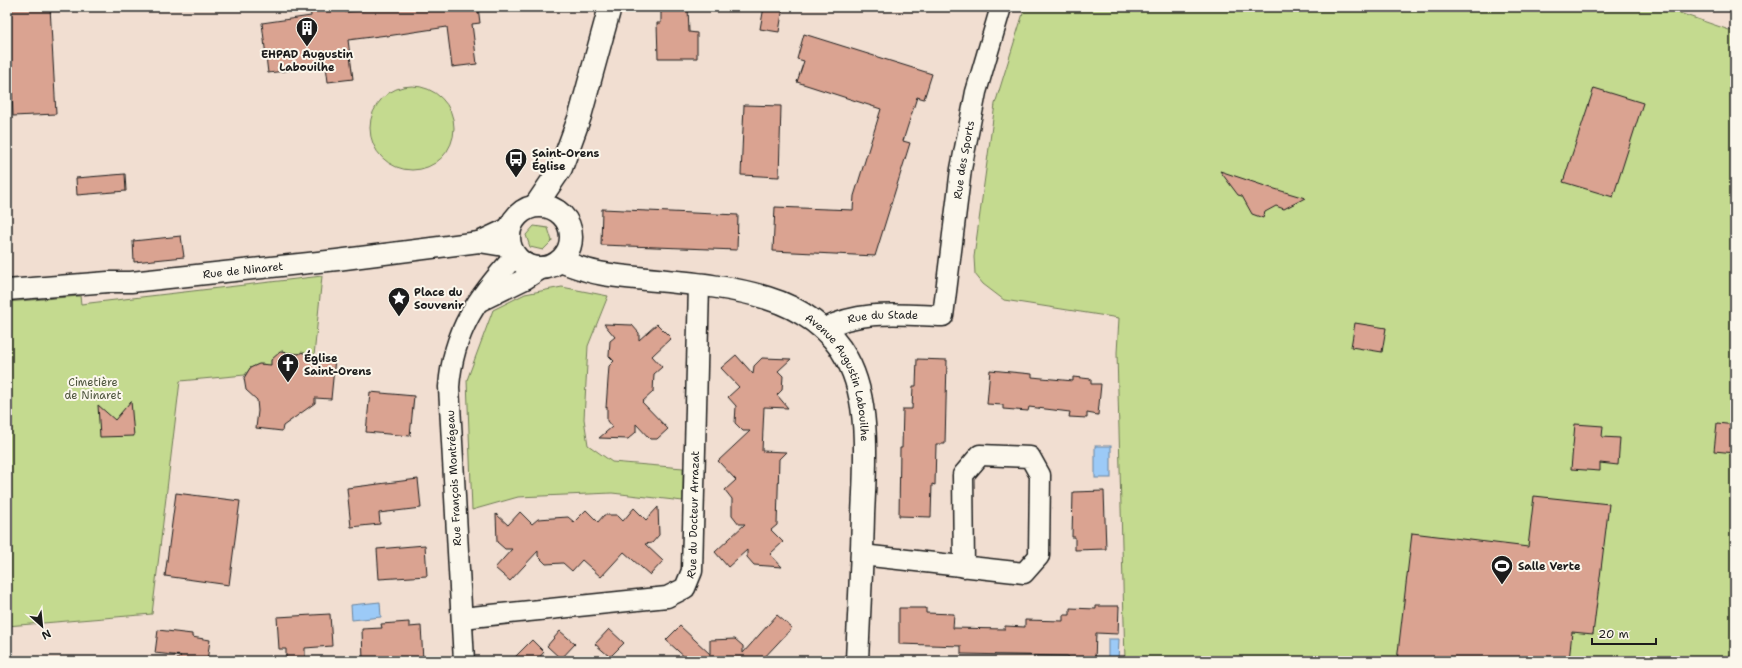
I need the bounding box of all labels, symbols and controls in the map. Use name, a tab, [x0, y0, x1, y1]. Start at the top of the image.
building icon: EHPAD Augustin Labouilhe	[294, 15, 320, 48]
place label: EHPAD Augustin Labouilhe	[261, 47, 354, 75]
street label: Rue des Sports	[950, 119, 978, 200]
bus stop icon: Saint-Orens Église	[503, 146, 529, 179]
place label: Saint-Orens Église	[532, 146, 600, 174]
street label: Rue de Ninaret	[202, 258, 284, 282]
place icon: Place du Souvenir	[386, 285, 412, 318]
place label: Place du Souvenir	[414, 285, 464, 313]
street label: Rue du Stade	[846, 307, 919, 327]
street label: Avenue Augustin Labouilhe	[802, 310, 872, 442]
place label: Église Saint-Orens	[304, 350, 372, 379]
church icon: Église Saint-Orens	[275, 351, 301, 384]
park label: Cimetière de Ninaret	[64, 375, 122, 403]
street label: Rue François Montrégeau	[443, 410, 465, 546]
street label: Rue du Docteur Arrazat	[682, 451, 702, 581]
sports icon: Salle Verte	[1489, 553, 1515, 586]
place label: Salle Verte	[1518, 559, 1581, 574]
north arrow	[22, 606, 62, 646]
scale bar	[1592, 620, 1656, 646]
text: N	[39, 626, 54, 643]
text: 20 m	[1598, 626, 1629, 642]

